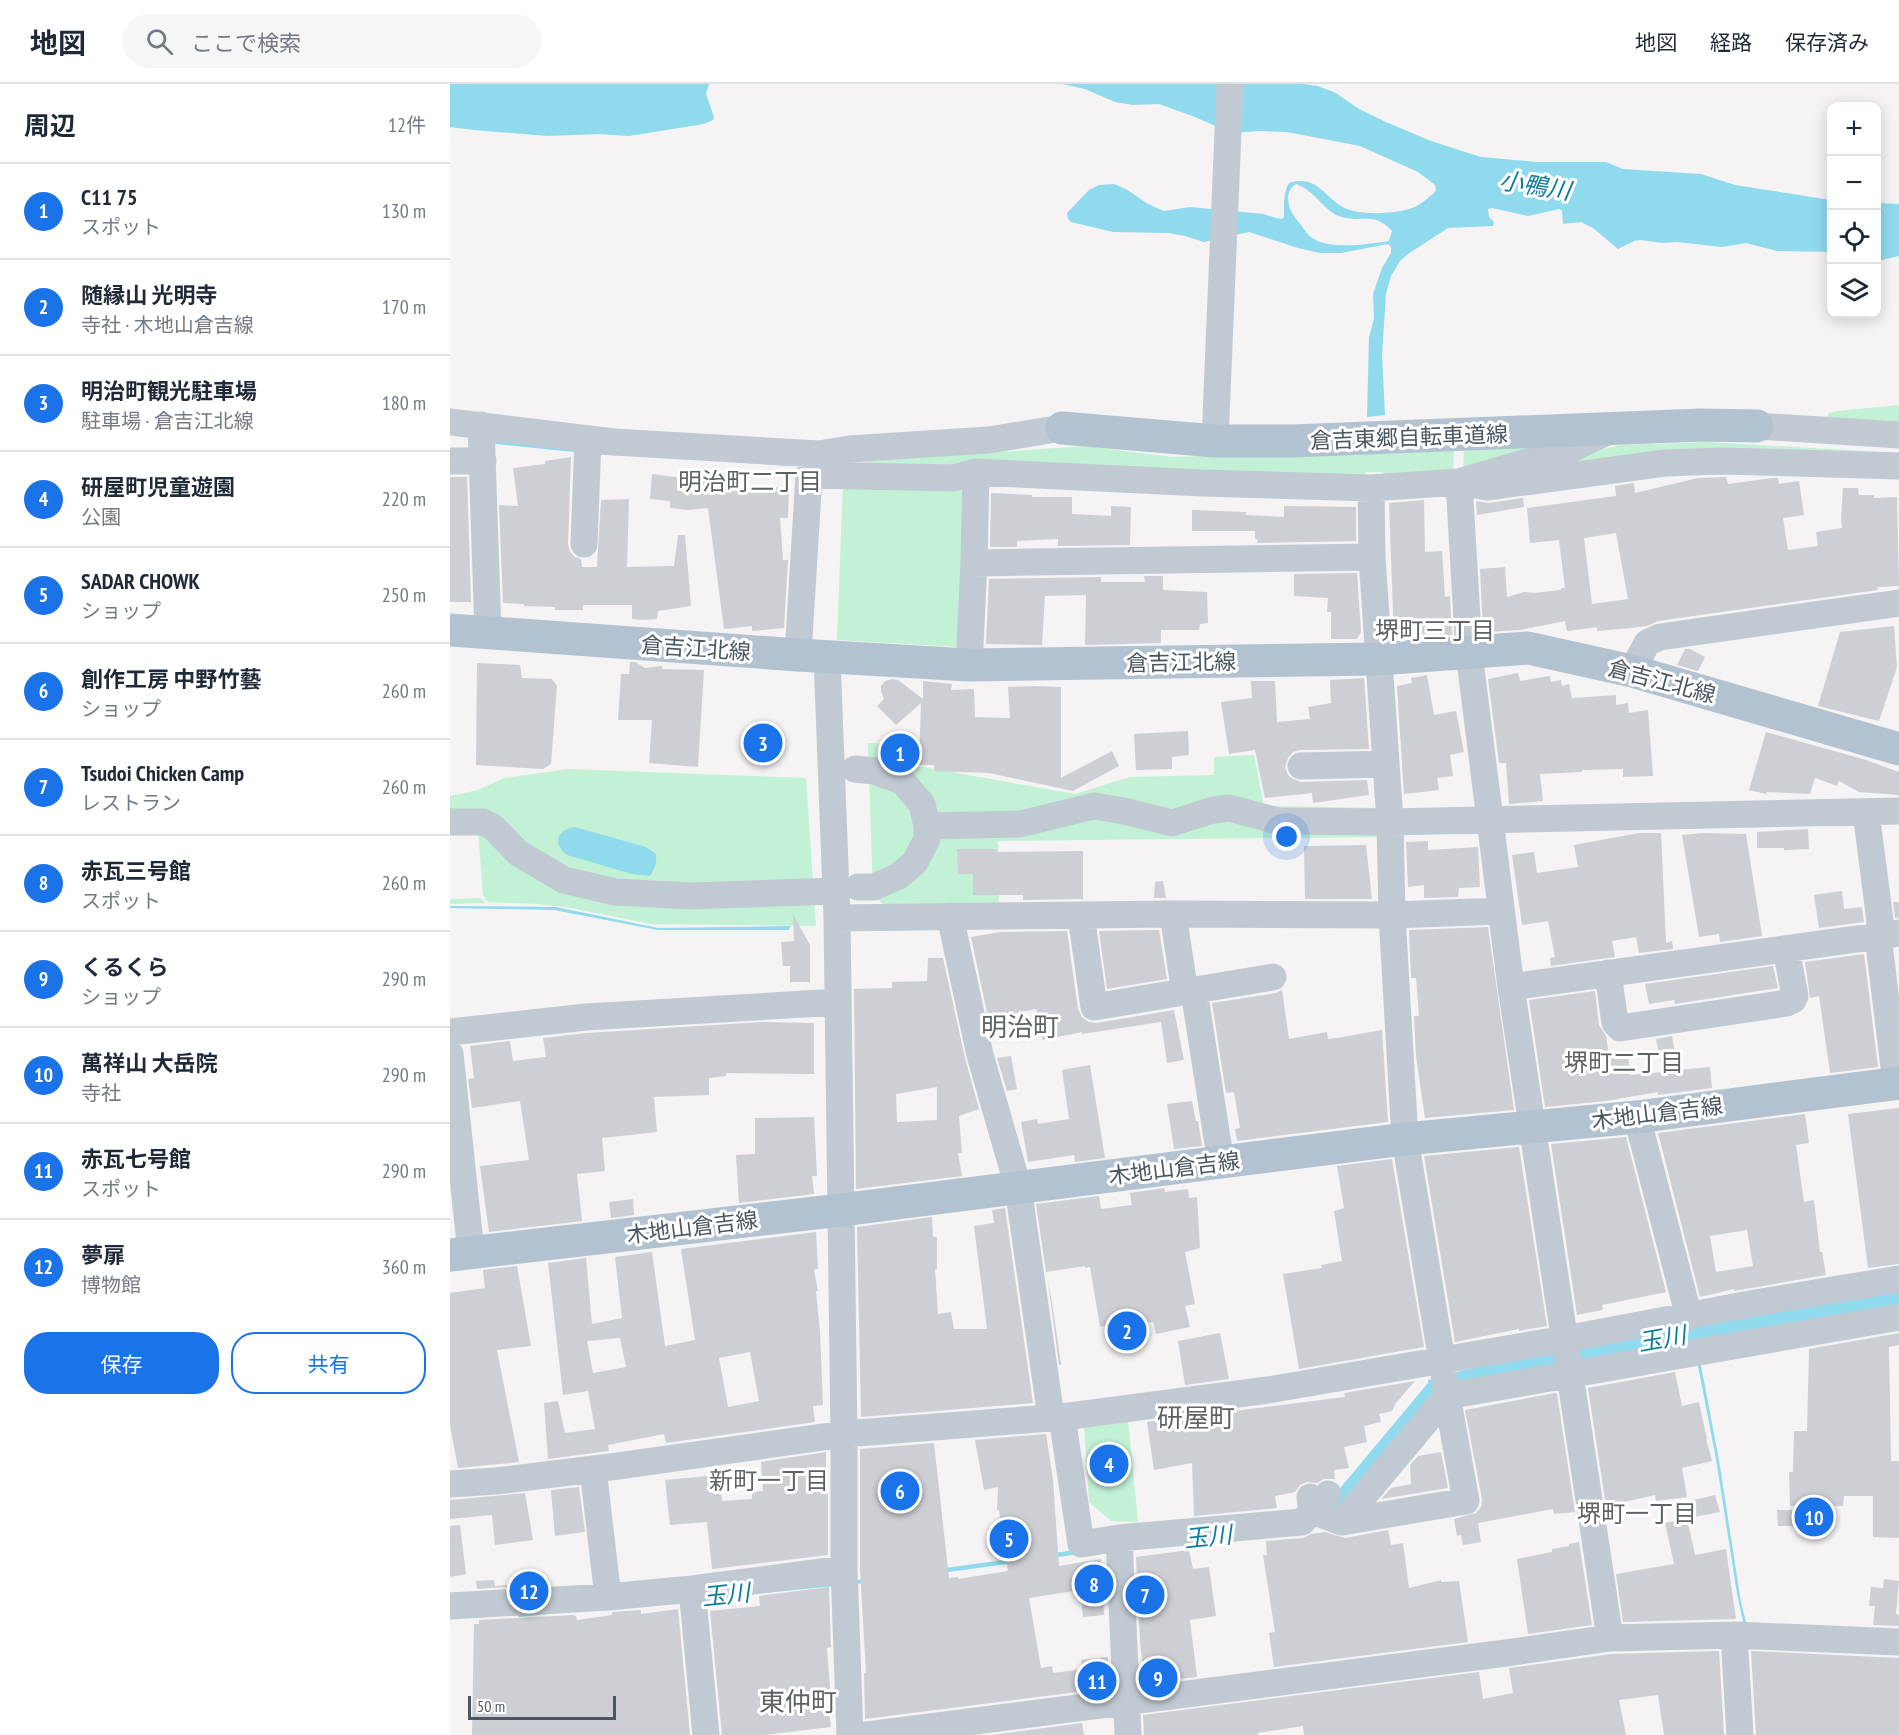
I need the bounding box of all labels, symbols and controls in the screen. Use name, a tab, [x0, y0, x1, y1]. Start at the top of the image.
search box	[122, 14, 542, 68]
text: 地図	[30, 24, 86, 61]
icon: search	[143, 25, 176, 58]
text: ここで検索	[191, 29, 301, 57]
text: 地図	[1635, 29, 1677, 56]
text: 経路	[1710, 29, 1752, 56]
text: 保存済み	[1785, 29, 1869, 56]
map controls	[1827, 102, 1881, 318]
button: +	[1827, 102, 1881, 156]
text: 周辺	[24, 109, 76, 142]
text: 12件	[388, 112, 426, 138]
button: −	[1827, 156, 1881, 210]
water label: 小鴨川	[1497, 165, 1576, 207]
text: C11 75	[81, 183, 138, 211]
text: 1	[39, 198, 48, 224]
text: 130 m	[382, 198, 426, 224]
button: locate	[1827, 210, 1881, 264]
text: スポット	[81, 214, 161, 240]
button: layers	[1827, 264, 1881, 318]
text: 随縁山 光明寺	[81, 281, 218, 309]
text: 2	[39, 294, 48, 320]
text: 170 m	[382, 294, 426, 320]
text: 寺社 · 木地山倉吉線	[81, 312, 254, 338]
text: 明治町観光駐車場	[81, 377, 257, 405]
text: 3	[39, 390, 48, 416]
text: 180 m	[382, 390, 426, 416]
text: 駐車場 · 倉吉江北線	[81, 408, 254, 434]
street label: 倉吉東郷自転車道線	[1310, 420, 1508, 454]
district label: 明治町二丁目	[678, 466, 822, 497]
text: 研屋町児童遊園	[81, 473, 235, 501]
text: 4	[39, 486, 48, 512]
text: 220 m	[382, 486, 426, 512]
text: 公園	[81, 504, 121, 530]
text: SADAR CHOWK	[81, 567, 200, 595]
text: 5	[39, 582, 48, 608]
text: 250 m	[382, 582, 426, 608]
text: ショップ	[81, 598, 161, 624]
district label: 堺町三丁目	[1375, 615, 1495, 646]
street label: 倉吉江北線	[640, 630, 752, 666]
street label: 倉吉江北線	[1126, 647, 1236, 677]
street label: 倉吉江北線	[1605, 653, 1719, 709]
text: 創作工房 中野竹藝	[81, 665, 262, 693]
text: 6	[39, 678, 48, 704]
text: 260 m	[382, 678, 426, 704]
text: ショップ	[81, 696, 161, 722]
pin: 3	[744, 720, 782, 766]
pin: 1	[880, 730, 920, 776]
text: Tsudoi Chicken Camp	[81, 759, 244, 787]
text: 7	[39, 774, 48, 800]
text: 260 m	[382, 774, 426, 800]
text: レストラン	[81, 790, 181, 816]
your location	[1272, 822, 1301, 851]
text: 赤瓦三号館	[81, 857, 191, 885]
text: 8	[39, 870, 48, 896]
text: 260 m	[382, 870, 426, 896]
text: スポット	[81, 888, 161, 914]
text: くるくら	[81, 953, 169, 981]
text: 9	[39, 966, 48, 992]
text: 290 m	[382, 966, 426, 992]
text: ショップ	[81, 984, 161, 1010]
district label: 明治町	[981, 1010, 1059, 1043]
district label: 堺町二丁目	[1564, 1047, 1684, 1078]
text: 萬祥山 大岳院	[81, 1049, 218, 1077]
text: 10	[34, 1062, 53, 1088]
text: 290 m	[382, 1062, 426, 1088]
text: 寺社	[81, 1080, 121, 1106]
street label: 木地山倉吉線	[1590, 1091, 1724, 1135]
text: 赤瓦七号館	[81, 1145, 191, 1173]
street label: 木地山倉吉線	[1107, 1146, 1241, 1190]
text: 11	[34, 1158, 53, 1184]
text: 290 m	[382, 1158, 426, 1184]
text: スポット	[81, 1176, 161, 1202]
street label: 木地山倉吉線	[625, 1205, 759, 1249]
text: 夢扉	[81, 1241, 125, 1269]
text: 12	[34, 1254, 53, 1280]
text: 360 m	[382, 1254, 426, 1280]
text: 博物館	[81, 1272, 141, 1298]
pin: 2	[1108, 1308, 1146, 1354]
water label: 玉川	[1636, 1319, 1691, 1358]
button: 保存	[24, 1332, 219, 1394]
button: 共有	[231, 1332, 426, 1394]
district label: 研屋町	[1157, 1401, 1235, 1434]
pin: 4	[1090, 1442, 1128, 1486]
district label: 新町一丁目	[709, 1465, 829, 1496]
pin: 6	[880, 1468, 920, 1514]
pin: 10	[1794, 1494, 1834, 1540]
district label: 堺町一丁目	[1577, 1498, 1697, 1529]
pin: 5	[990, 1516, 1028, 1562]
water label: 玉川	[1182, 1518, 1236, 1554]
pin: 8	[1074, 1562, 1114, 1606]
pin: 12	[510, 1568, 548, 1614]
pin: 7	[1126, 1572, 1164, 1618]
water label: 玉川	[700, 1576, 754, 1612]
pin: 9	[1138, 1656, 1178, 1700]
pin: 11	[1078, 1658, 1116, 1704]
district label: 東仲町	[759, 1685, 837, 1718]
scale bar	[468, 1693, 616, 1720]
text: 50 m	[477, 1696, 505, 1716]

